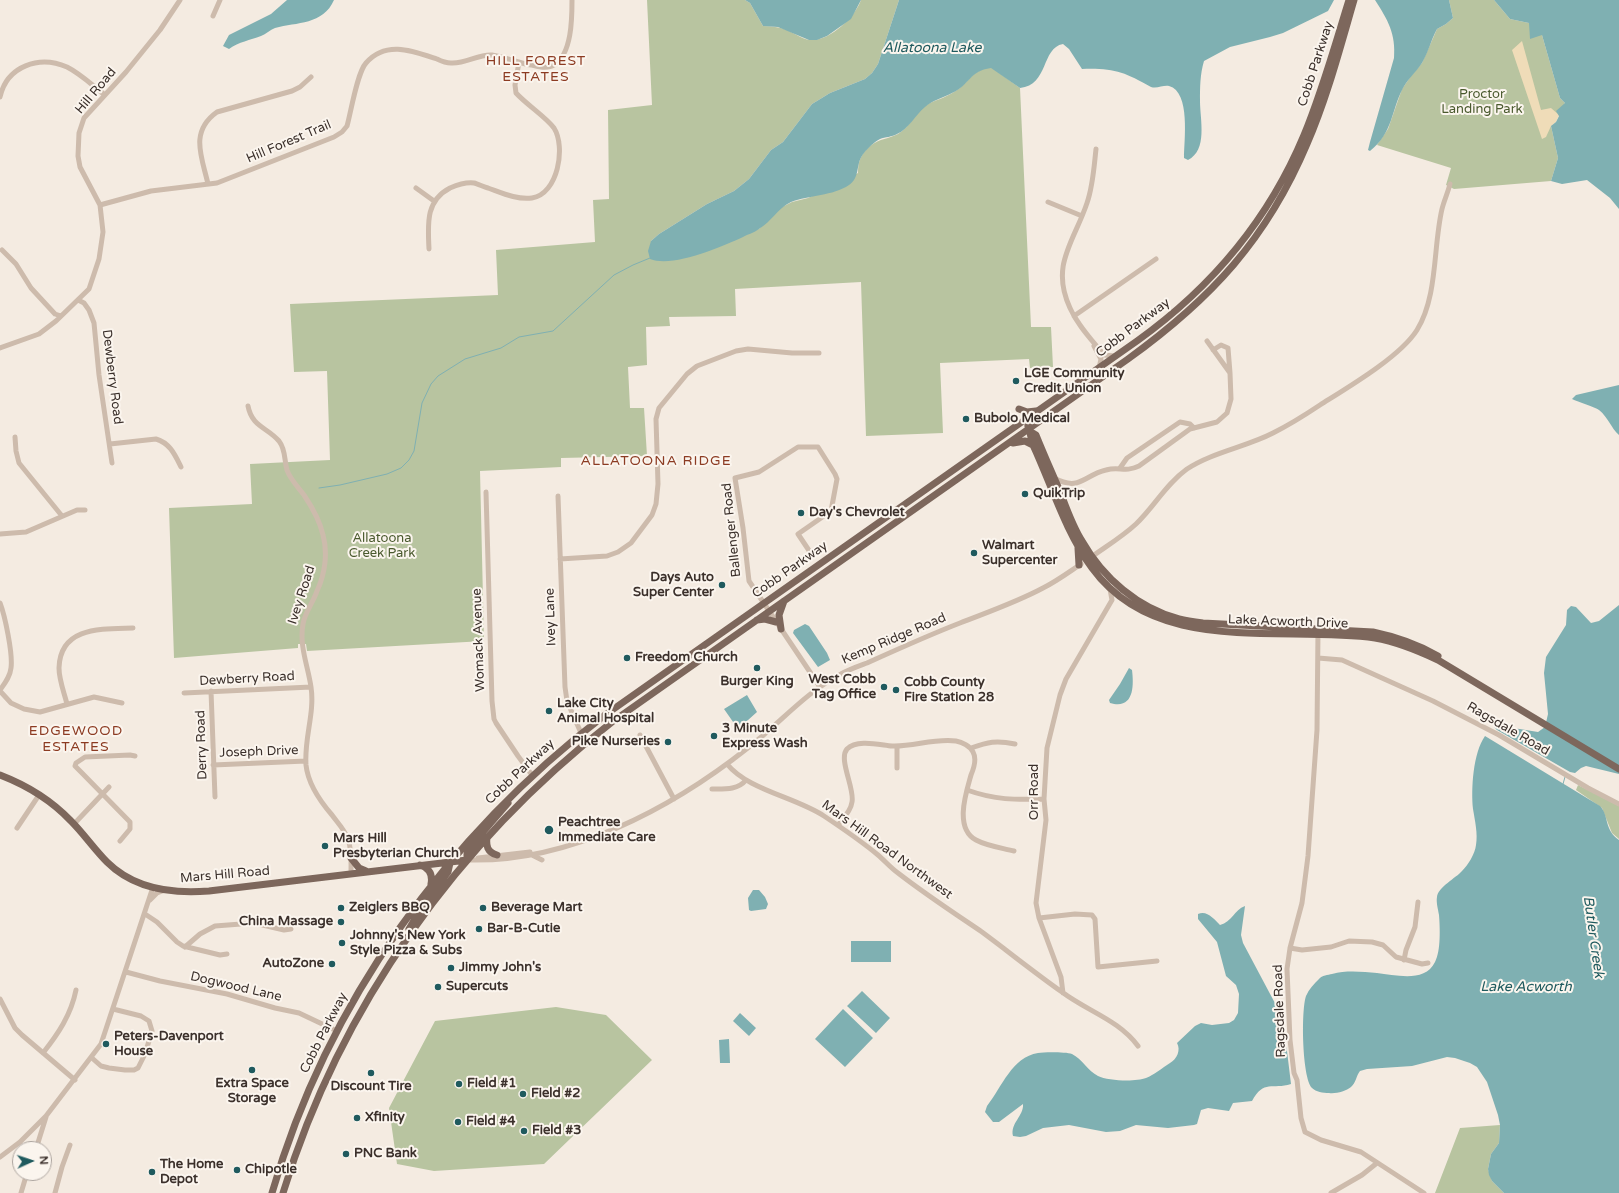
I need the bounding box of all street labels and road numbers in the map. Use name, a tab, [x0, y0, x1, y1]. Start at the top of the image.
street label: Cobb Parkway	[1295, 19, 1337, 109]
street label: Hill Road	[72, 65, 120, 117]
street label: Hill Forest Trail	[244, 117, 334, 167]
street label: Cobb Parkway	[1093, 295, 1173, 361]
street label: Dewberry Road	[98, 329, 126, 425]
street label: Ballenger Road	[719, 482, 745, 578]
street label: Cobb Parkway	[749, 538, 831, 602]
street label: Ivey Road	[285, 564, 319, 626]
street label: Womack Avenue	[469, 588, 489, 692]
street label: Ivey Lane	[542, 588, 560, 646]
street label: Kemp Ridge Road	[839, 610, 949, 668]
street label: Lake Acworth Drive	[1228, 612, 1348, 632]
street label: Dewberry Road	[199, 669, 295, 689]
street label: Ragsdale Road	[1464, 699, 1552, 759]
street label: Derry Road	[193, 710, 211, 780]
street label: Cobb Parkway	[482, 736, 558, 808]
street label: Joseph Drive	[219, 743, 299, 761]
street label: Orr Road	[1027, 764, 1043, 820]
street label: Mars Hill Road Northwest	[819, 797, 955, 903]
street label: Mars Hill Road	[180, 863, 270, 887]
street label: Ragsdale Road	[1271, 964, 1289, 1058]
street label: Dogwood Lane	[189, 969, 283, 1005]
street label: Cobb Parkway	[297, 990, 351, 1076]

